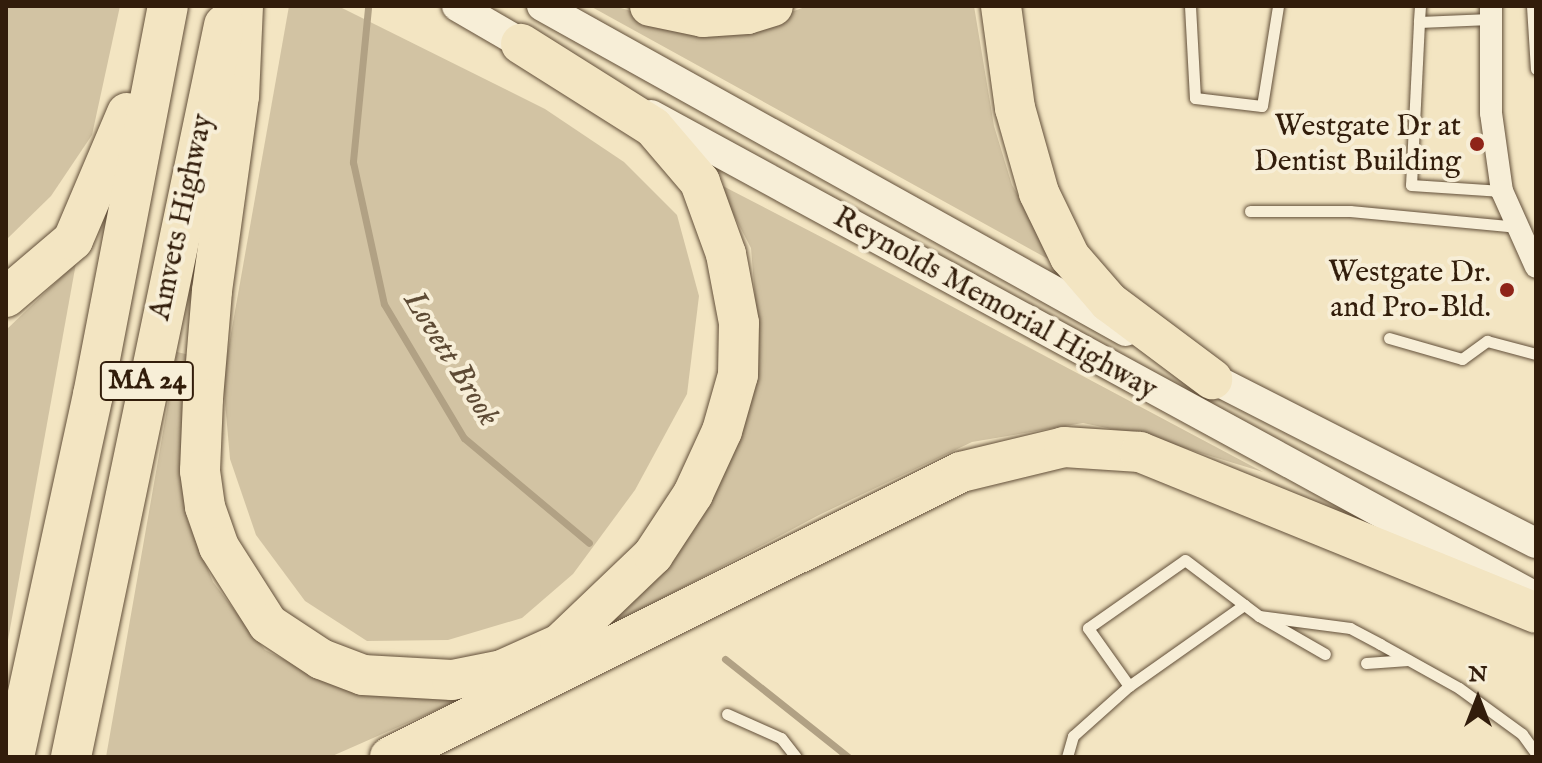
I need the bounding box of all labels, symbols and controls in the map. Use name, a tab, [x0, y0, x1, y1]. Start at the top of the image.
place label: Westgate Dr at Dentist Building	[1254, 109, 1461, 180]
street label: Amvets Highway	[143, 111, 221, 323]
marker: Westgate Dr at Dentist Building	[1468, 135, 1486, 153]
street label: Reynolds Memorial Highway	[827, 200, 1163, 408]
place label: Westgate Dr. and Pro-Bld.	[1328, 255, 1491, 326]
marker: Westgate Dr. and Pro-Bld.	[1498, 281, 1516, 299]
water label: Lovett Brook	[393, 284, 507, 434]
road number: MA 24	[99, 357, 195, 405]
north arrow	[1438, 659, 1518, 739]
text: N	[1468, 661, 1488, 689]

